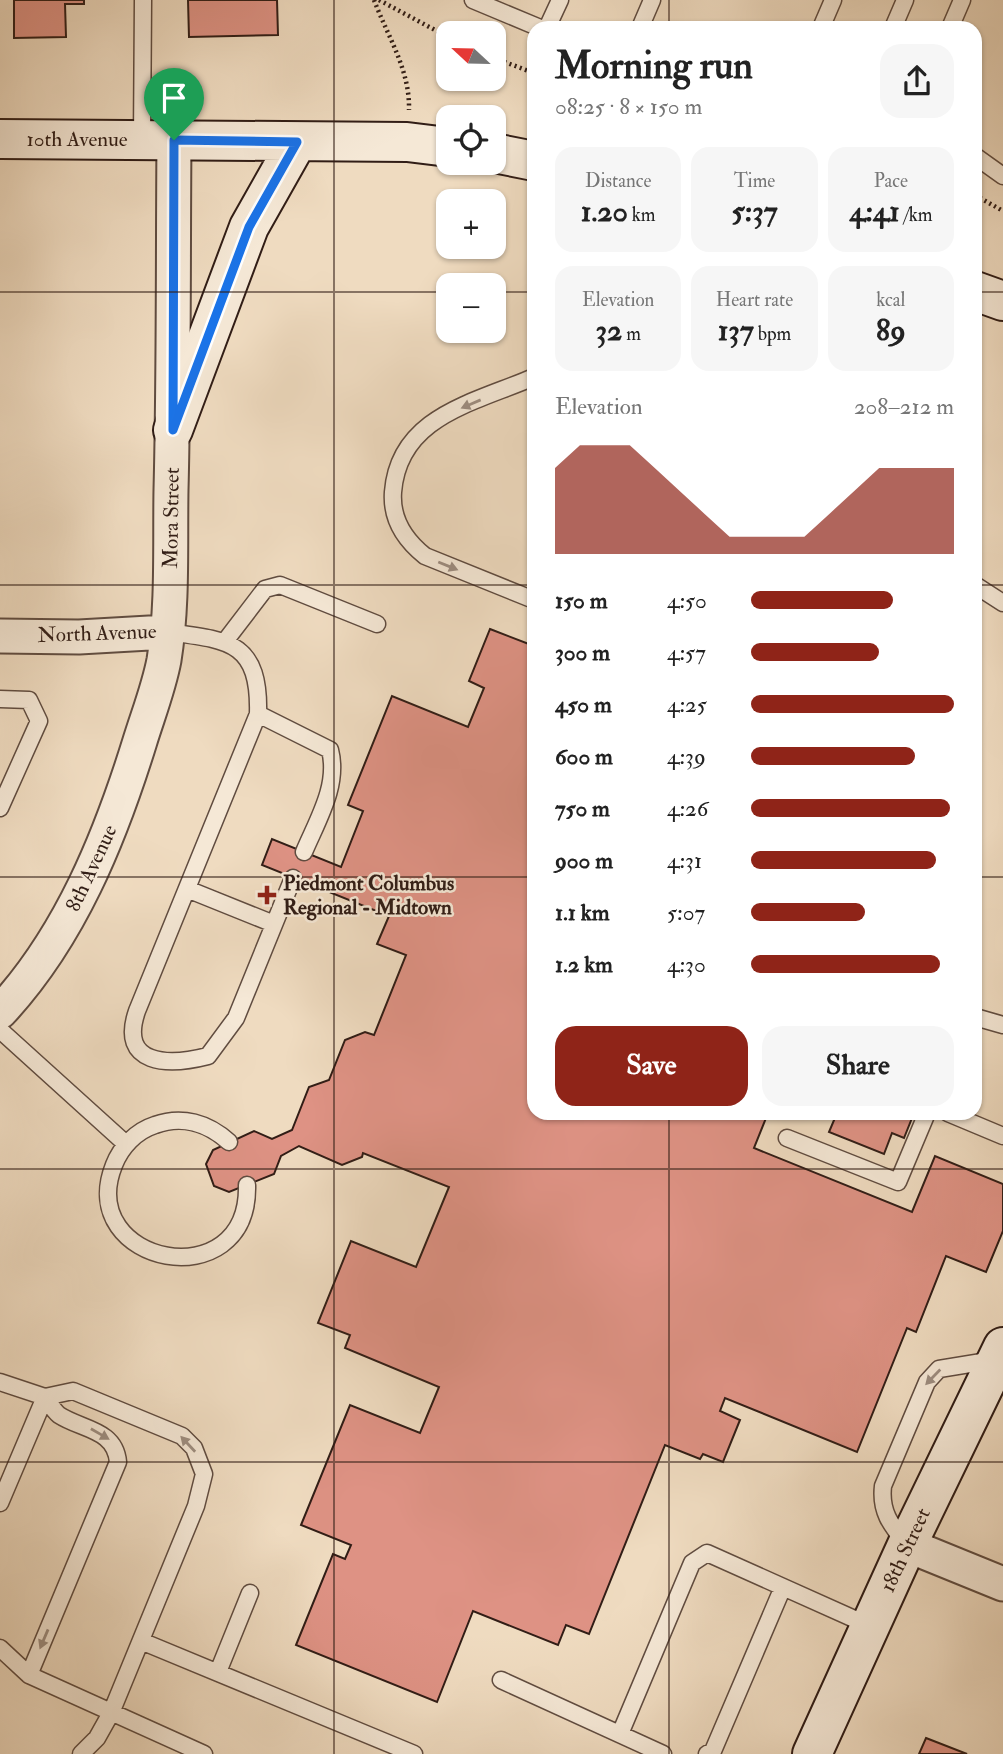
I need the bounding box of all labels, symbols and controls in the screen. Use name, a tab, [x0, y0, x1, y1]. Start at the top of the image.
north arrow	[436, 21, 506, 91]
map controls	[436, 21, 506, 343]
text: Morning run	[555, 42, 753, 90]
button: share	[880, 44, 954, 118]
pin	[144, 68, 204, 140]
icon: arrive	[155, 79, 193, 117]
text: 08:25 · 8 × 150 m	[555, 92, 702, 121]
button: locate	[436, 105, 506, 175]
street label: 10th Avenue	[26, 126, 128, 153]
text: Distance	[585, 169, 651, 193]
text: Time	[734, 169, 775, 193]
text: Pace	[874, 169, 908, 193]
button: +	[436, 189, 506, 259]
text: 1.20	[581, 193, 628, 230]
text: 5:37	[732, 193, 777, 230]
text: 4:41	[849, 193, 900, 230]
text: km	[628, 203, 656, 227]
text: /km	[900, 203, 932, 227]
button: −	[436, 273, 506, 343]
text: Elevation	[582, 288, 654, 312]
text: Heart rate	[716, 288, 793, 312]
text: kcal	[876, 288, 905, 312]
text: 32	[595, 312, 622, 349]
text: 137	[718, 312, 754, 349]
text: 89	[876, 312, 906, 349]
text: m	[622, 322, 641, 346]
text: bpm	[754, 322, 791, 346]
text: Elevation	[555, 392, 643, 421]
text: 208–212 m	[854, 392, 954, 421]
one-way arrow	[461, 398, 481, 410]
street label: Mora Street	[157, 467, 186, 569]
one-way arrow	[438, 560, 459, 571]
text: 150 m	[555, 586, 608, 615]
text: 4:50	[667, 586, 707, 615]
street label: North Avenue	[37, 618, 157, 649]
text: 300 m	[555, 638, 610, 667]
text: 4:57	[667, 638, 706, 667]
text: 450 m	[555, 690, 612, 719]
text: 4:25	[667, 690, 707, 719]
text: 600 m	[555, 742, 613, 771]
text: 4:39	[667, 742, 706, 771]
text: 750 m	[555, 794, 610, 823]
text: 4:26	[667, 794, 708, 823]
street label: 8th Avenue	[60, 820, 123, 916]
text: 900 m	[555, 846, 613, 875]
text: 4:31	[667, 846, 702, 875]
place label: Piedmont Columbus Regional - Midtown	[283, 870, 454, 921]
marker: Piedmont Columbus Regional - Midtown	[257, 885, 277, 905]
text: 1.1 km	[555, 898, 610, 927]
text: 5:07	[667, 898, 705, 927]
text: 1.2 km	[555, 950, 613, 979]
text: 4:30	[667, 950, 706, 979]
button: Save	[555, 1026, 748, 1106]
button: Share	[762, 1026, 954, 1106]
one-way arrow	[925, 1368, 942, 1385]
one-way arrow	[90, 1428, 110, 1440]
one-way arrow	[180, 1435, 196, 1453]
street label: 18th Street	[874, 1503, 937, 1597]
one-way arrow	[38, 1629, 50, 1649]

